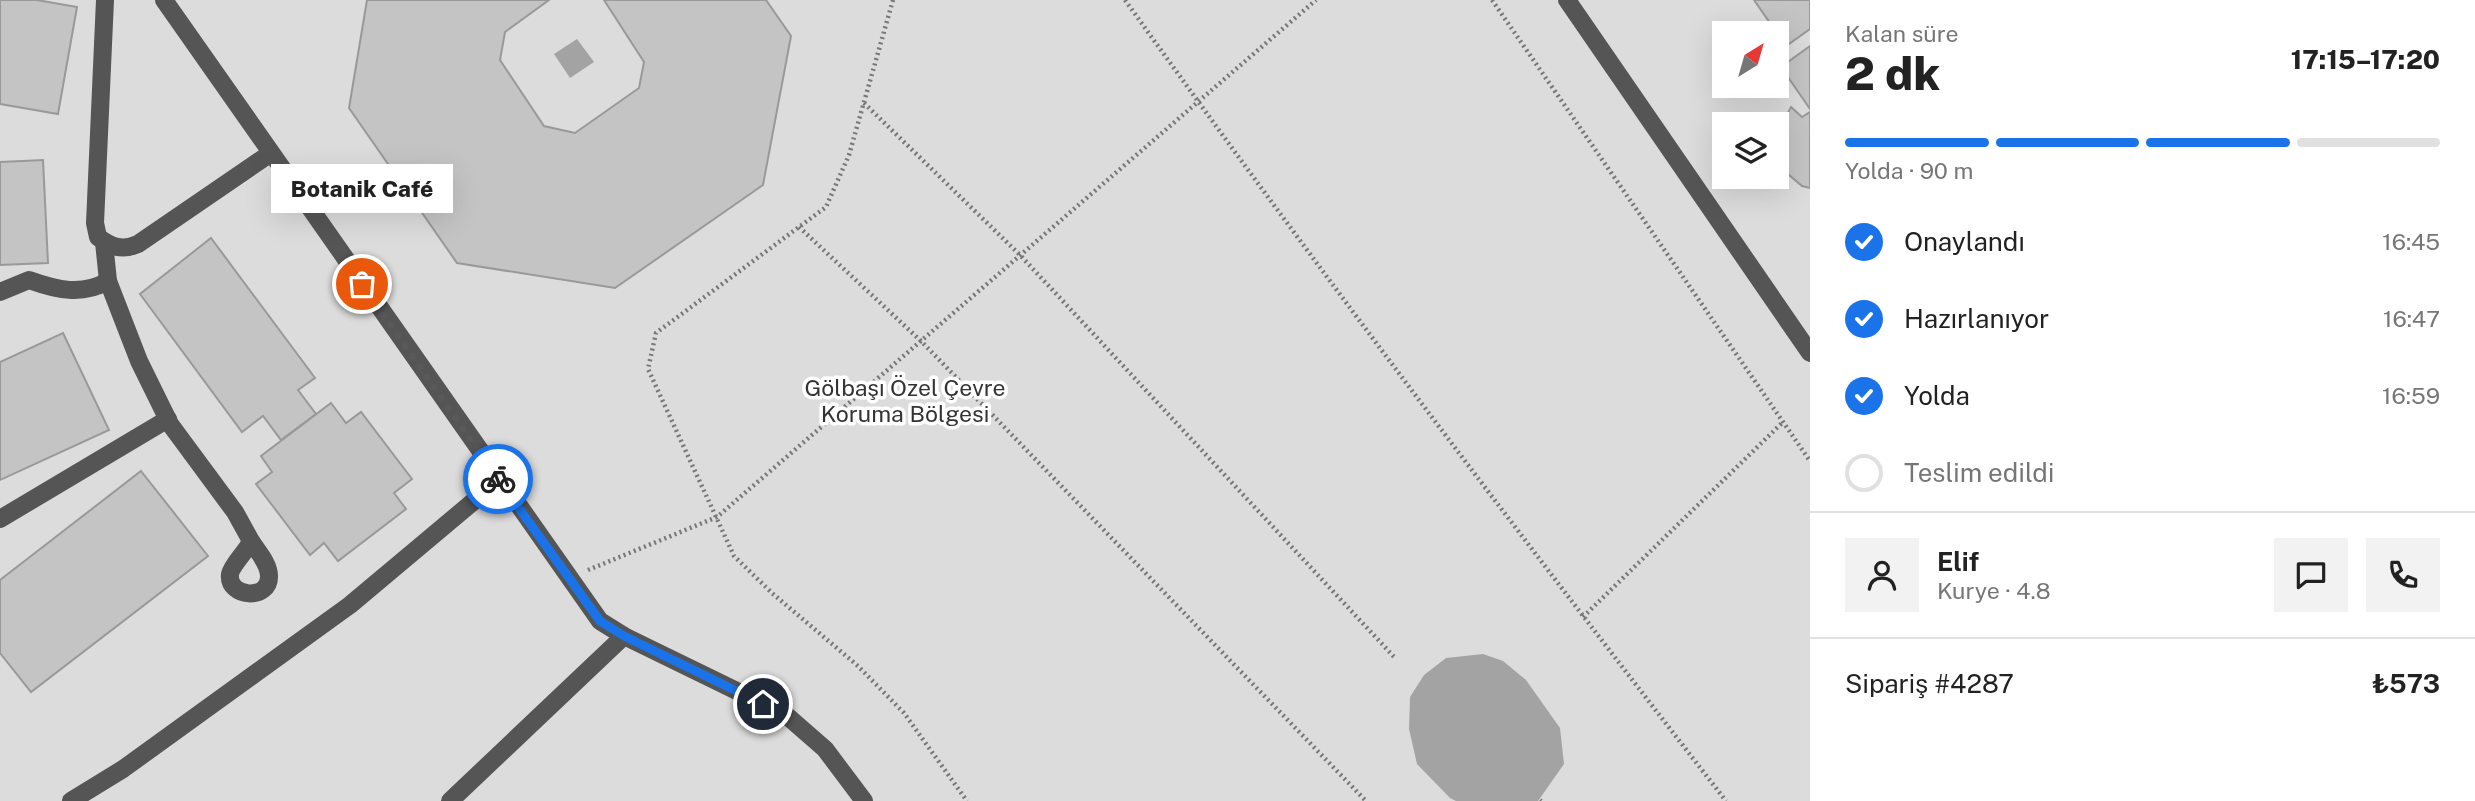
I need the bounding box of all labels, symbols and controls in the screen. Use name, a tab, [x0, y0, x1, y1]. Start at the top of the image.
text: Kalan süre	[1845, 20, 1959, 47]
north arrow	[1712, 21, 1788, 98]
map controls	[1712, 21, 1789, 189]
text: 17:15–17:20	[2291, 44, 2440, 75]
text: 2 dk	[1845, 46, 1940, 100]
button: layers	[1712, 112, 1789, 189]
text: Yolda · 90 m	[1845, 157, 1973, 184]
callout: Botanik Café	[271, 165, 453, 214]
text: Botanik Café	[291, 175, 433, 202]
icon: check	[1845, 223, 1883, 261]
text: Onaylandı	[1904, 226, 2025, 257]
text: 16:45	[2382, 228, 2440, 255]
pin	[332, 254, 392, 314]
icon: bag	[343, 265, 381, 303]
icon: check	[1845, 300, 1883, 338]
text: Hazırlanıyor	[1904, 303, 2049, 334]
text: 16:47	[2383, 305, 2440, 332]
park label: Gölbaşı Özel Çevre Koruma Bölgesi	[804, 374, 1006, 427]
icon: check	[1845, 377, 1883, 415]
text: Yolda	[1904, 380, 1970, 411]
text: 16:59	[2382, 382, 2440, 409]
courier	[463, 444, 533, 514]
text: Teslim edildi	[1904, 457, 2054, 488]
icon: bike	[479, 460, 517, 498]
button: person	[1845, 538, 1919, 612]
button: chat	[2274, 538, 2348, 612]
button: phone	[2366, 538, 2440, 612]
text: Elif	[1937, 546, 1979, 577]
text: Kurye · 4.8	[1937, 577, 2051, 604]
text: Sipariş #4287	[1845, 668, 2014, 699]
text: ₺573	[2372, 668, 2440, 699]
pin	[733, 674, 793, 734]
icon: home	[744, 685, 782, 723]

